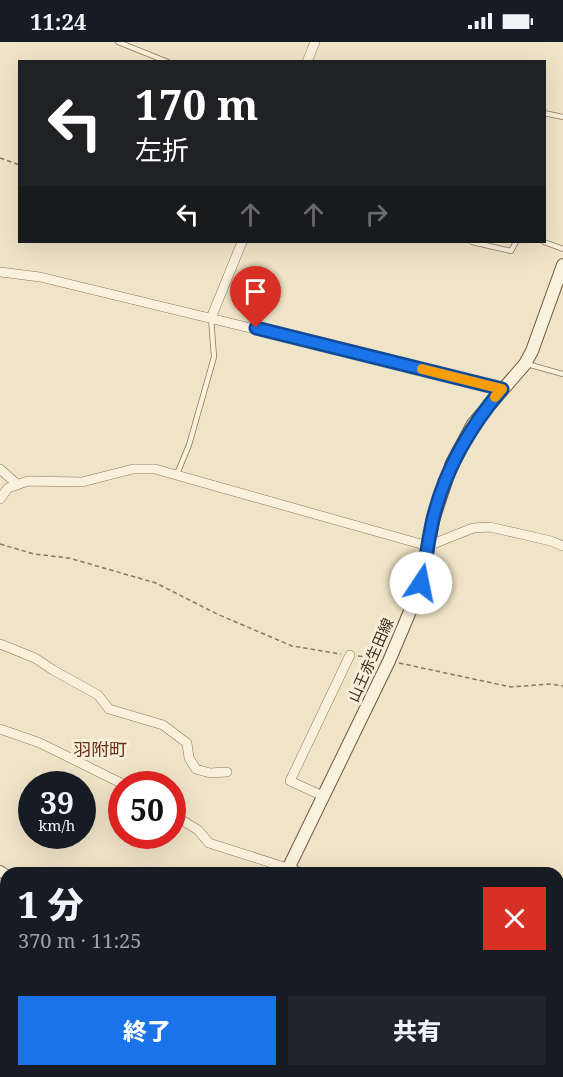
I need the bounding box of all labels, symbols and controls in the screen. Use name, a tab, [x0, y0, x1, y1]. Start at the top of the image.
text: 11:24	[30, 6, 86, 36]
text: 170 m	[135, 75, 259, 132]
icon: left	[36, 84, 114, 162]
text: 左折	[135, 131, 189, 168]
icon: left	[171, 198, 204, 231]
icon: ahead	[234, 198, 267, 231]
icon: ahead	[297, 198, 330, 231]
icon: right	[360, 198, 393, 231]
pin	[230, 266, 281, 328]
icon: arrive	[239, 275, 272, 308]
position arrow	[389, 551, 453, 615]
street label: 山王赤生田線	[343, 614, 398, 705]
district label: 羽附町	[73, 737, 127, 761]
speed limit sign: 50	[108, 771, 186, 849]
text: 39	[40, 782, 74, 823]
text: km/h	[39, 815, 75, 835]
text: 1 分	[18, 880, 84, 929]
button: close	[483, 887, 546, 950]
text: 370 m · 11:25	[18, 927, 141, 954]
button: 終了	[18, 996, 276, 1065]
button: 共有	[288, 996, 546, 1065]

